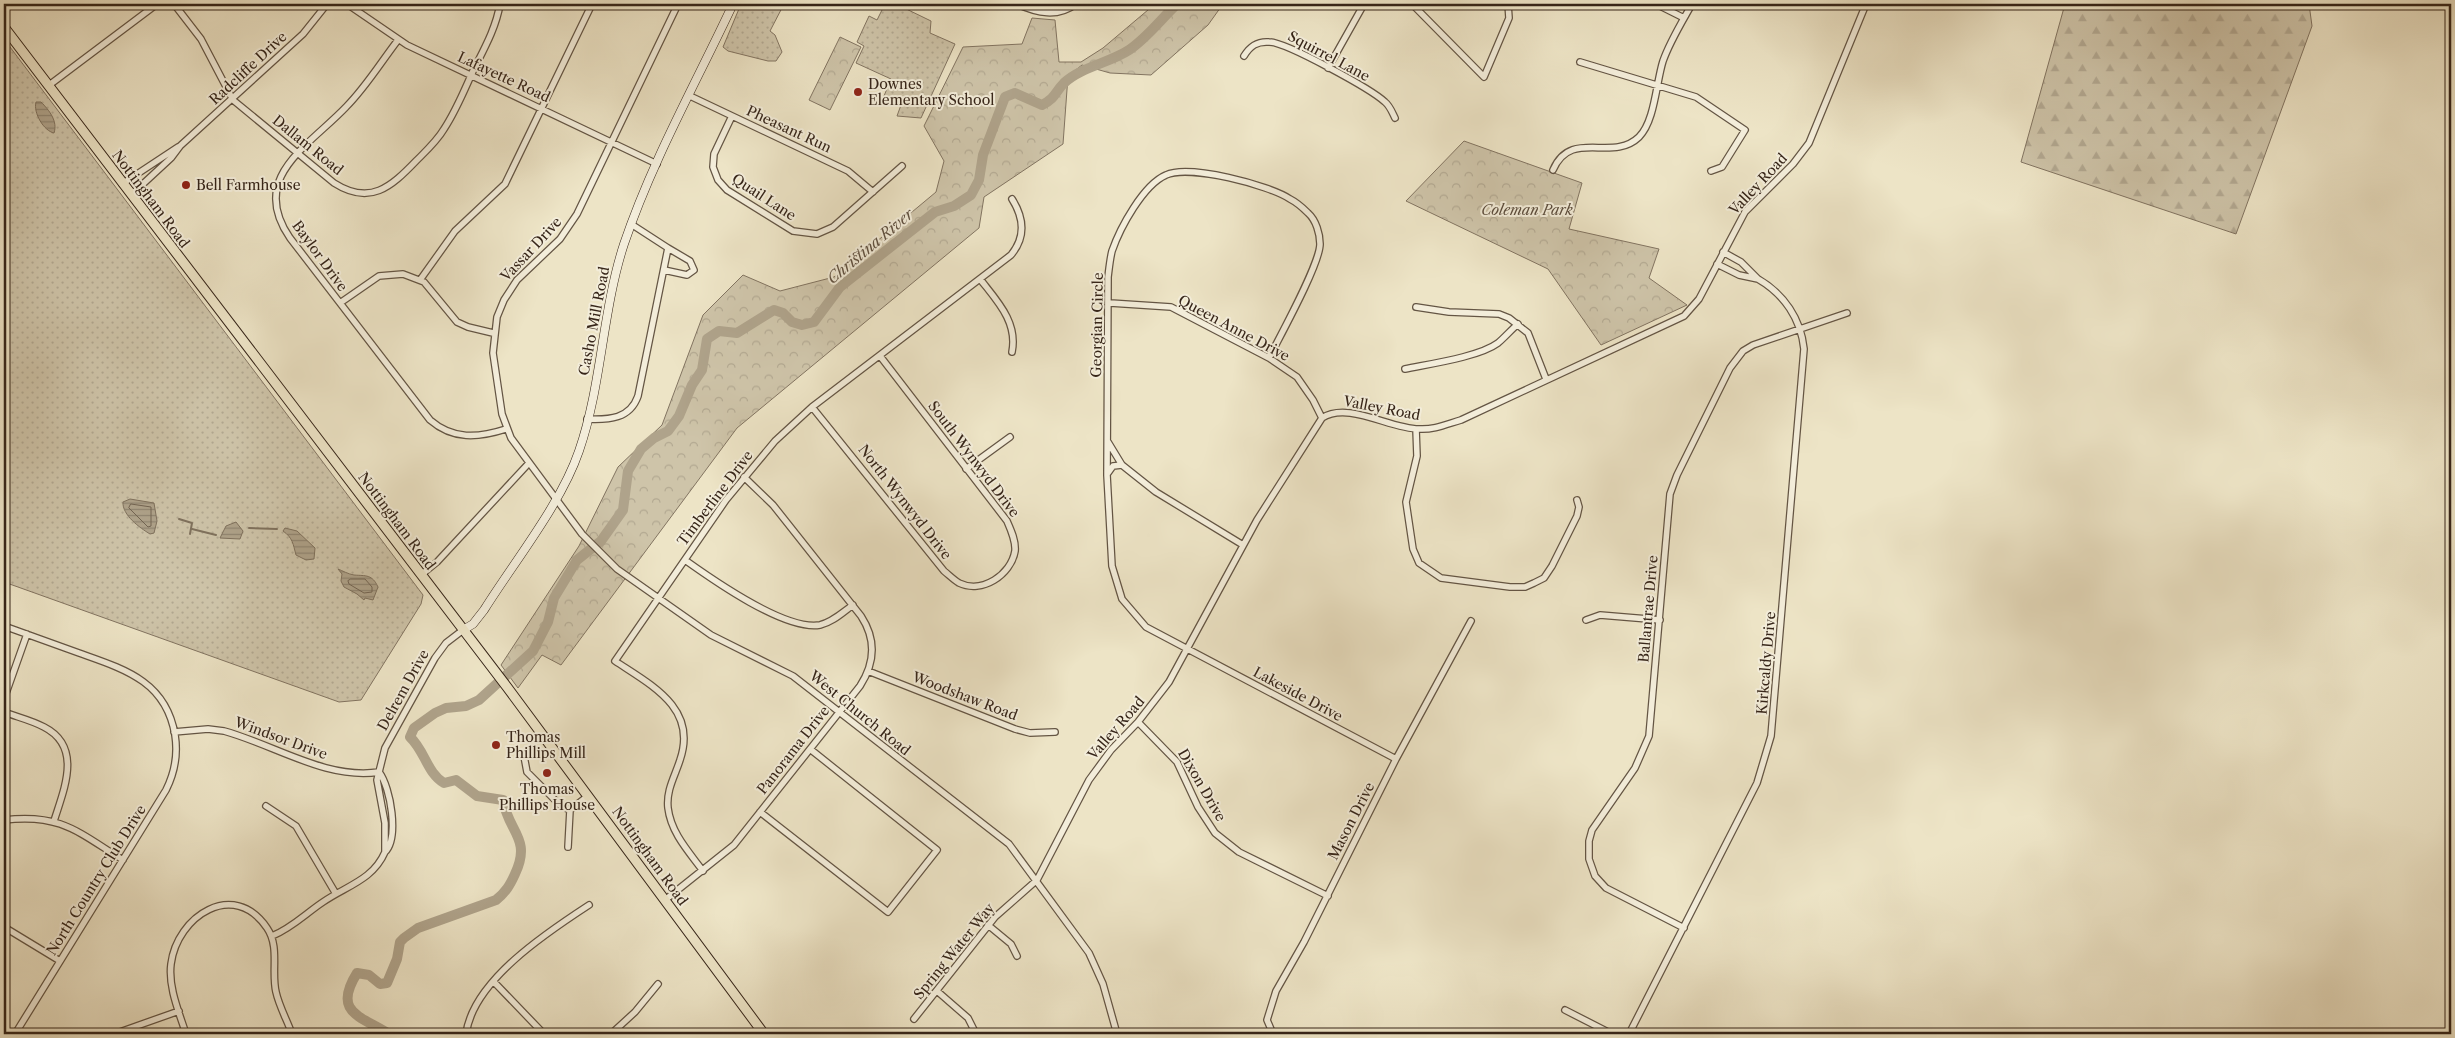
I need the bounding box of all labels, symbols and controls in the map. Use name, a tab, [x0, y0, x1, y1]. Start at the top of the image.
street label: Radcliffe Drive	[206, 27, 291, 108]
street label: Squirrel Lane	[1285, 27, 1373, 85]
street label: Lafayette Road	[455, 48, 554, 106]
place label: Downes Elementary School	[868, 75, 994, 109]
marker: Downes Elementary School	[852, 86, 864, 98]
street label: Pheasant Run	[744, 101, 835, 157]
street label: Dallam Road	[269, 111, 347, 179]
street label: Nottingham Road	[108, 147, 194, 252]
street label: Valley Road	[1724, 149, 1791, 219]
street label: Quail Lane	[728, 170, 800, 225]
place label: Bell Farmhouse	[196, 176, 301, 194]
marker: Bell Farmhouse	[180, 179, 192, 191]
park label: Coleman Park	[1481, 201, 1573, 219]
water label: Christina River	[823, 204, 918, 288]
street label: Vassar Drive	[496, 213, 565, 286]
street label: Baylor Drive	[288, 217, 352, 295]
street label: Casho Mill Road	[575, 265, 613, 377]
street label: Georgian Circle	[1087, 272, 1107, 378]
street label: Queen Anne Drive	[1175, 291, 1293, 365]
street label: Valley Road	[1341, 392, 1422, 424]
street label: South Wynwyd Drive	[924, 397, 1024, 521]
street label: North Wynwyd Drive	[854, 441, 956, 563]
street label: Timberline Drive	[673, 447, 757, 549]
street label: Nottingham Road	[354, 469, 440, 574]
street label: Ballantrae Drive	[1634, 554, 1662, 663]
street label: Kirkcaldy Drive	[1753, 611, 1779, 715]
street label: Delrem Drive	[373, 646, 433, 734]
street label: Lakeside Drive	[1250, 663, 1346, 725]
street label: West Church Road	[805, 666, 915, 760]
street label: Woodshaw Road	[909, 667, 1021, 724]
street label: Valley Road	[1083, 692, 1149, 764]
street label: Panorama Drive	[753, 702, 833, 798]
street label: Windsor Drive	[231, 713, 330, 763]
place label: Thomas Phillips Mill	[506, 728, 586, 762]
marker: Thomas Phillips Mill	[490, 739, 502, 751]
street label: Dixon Drive	[1174, 745, 1230, 825]
marker: Thomas Phillips House	[541, 767, 553, 779]
street label: Mason Drive	[1324, 779, 1378, 863]
place label: Thomas Phillips House	[499, 780, 595, 814]
street label: North Country Club Drive	[42, 801, 150, 959]
street label: Nottingham Road	[608, 803, 692, 909]
street label: Spring Water Way	[910, 899, 998, 1003]

